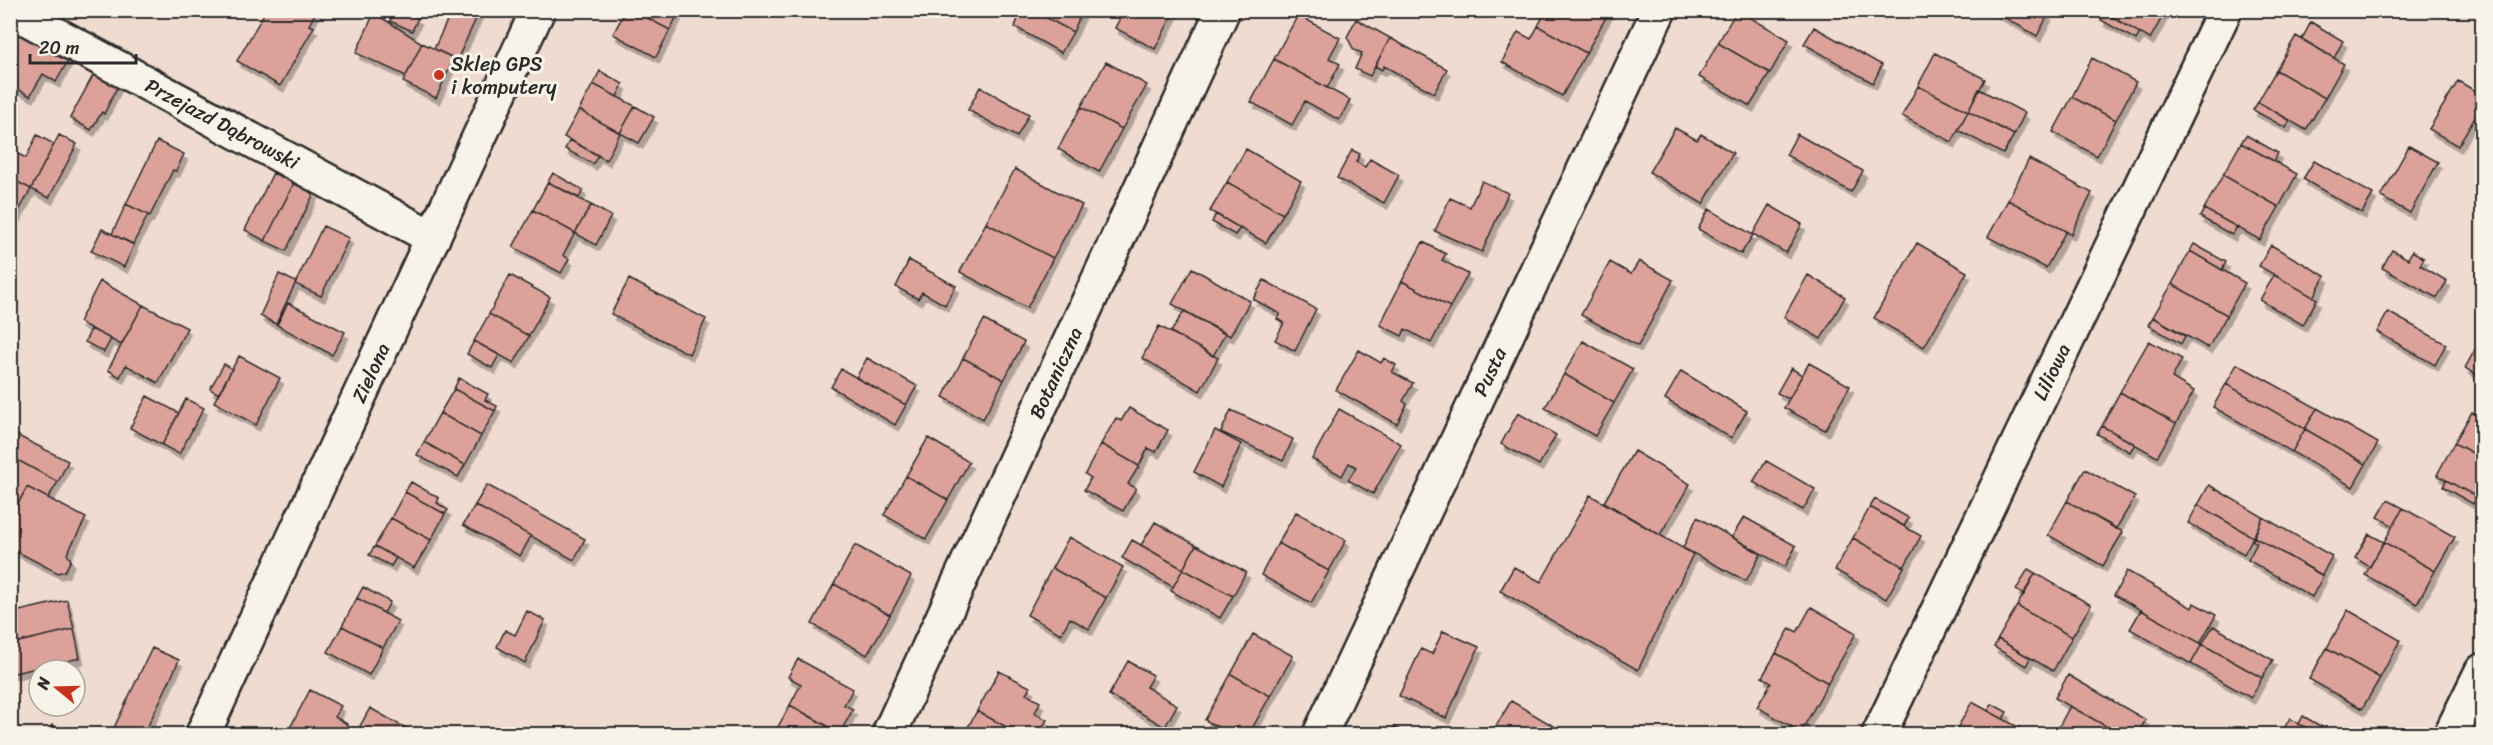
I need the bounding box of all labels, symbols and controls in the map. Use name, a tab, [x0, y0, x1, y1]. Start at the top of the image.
scale bar	[30, 27, 136, 65]
text: 20 m	[39, 32, 79, 64]
place label: Sklep GPS i komputery	[451, 47, 557, 105]
marker: Sklep GPS i komputery	[432, 68, 446, 82]
street label: Przejazd Dąbrowski	[139, 69, 307, 180]
street label: Botaniczna	[1019, 321, 1093, 425]
street label: Zielona	[342, 337, 400, 409]
street label: Liliowa	[2023, 337, 2081, 407]
street label: Pusta	[1463, 341, 1517, 402]
north arrow	[27, 658, 87, 718]
text: N	[27, 672, 59, 694]

